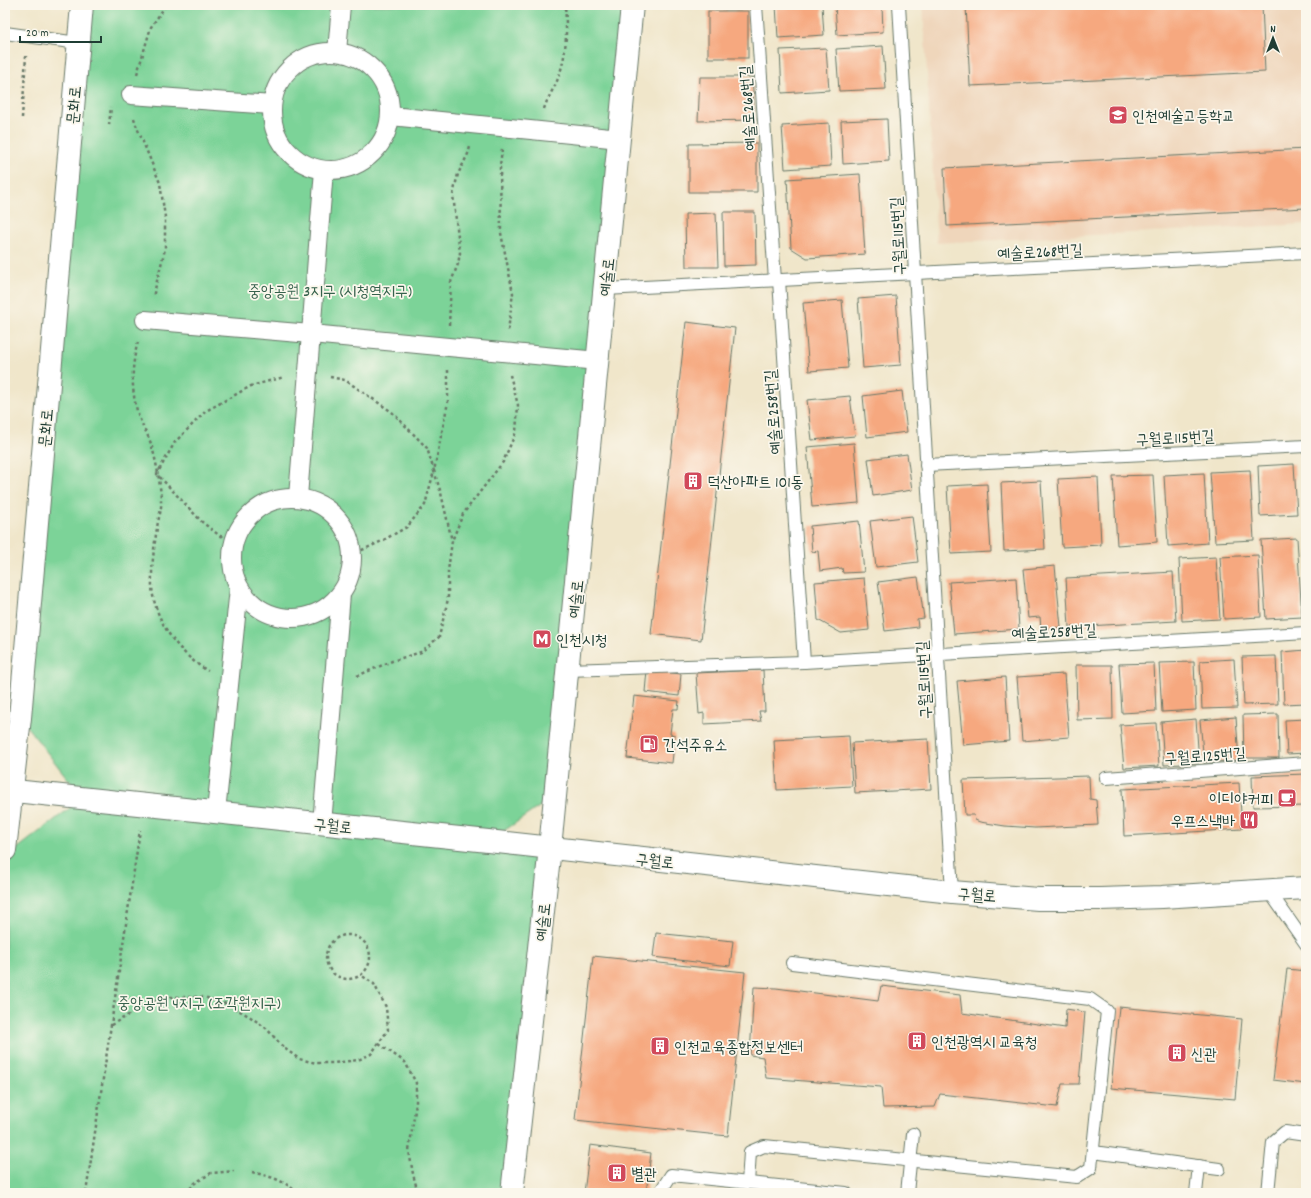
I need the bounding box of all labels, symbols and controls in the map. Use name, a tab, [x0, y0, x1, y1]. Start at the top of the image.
scale bar	[20, 18, 101, 44]
north arrow	[1253, 18, 1293, 58]
text: N	[1270, 22, 1276, 38]
text: 20 m	[26, 25, 49, 42]
street label: 예술로268번길	[735, 64, 764, 151]
street label: 문화로	[62, 85, 89, 125]
school or university icon: 인천예술고등학교	[1107, 104, 1129, 126]
place label: 인천예술고등학교	[1132, 106, 1235, 129]
street label: 구월로115번길	[886, 196, 913, 276]
street label: 예술로268번길	[997, 240, 1084, 267]
street label: 예술로	[595, 257, 622, 298]
park label: 중앙공원 3지구 (시청역지구)	[248, 281, 412, 304]
street label: 예술로258번길	[760, 368, 789, 455]
street label: 문화로	[34, 408, 61, 448]
street label: 구월로115번길	[1135, 426, 1215, 453]
building icon: 덕산아파트 101동	[682, 470, 704, 492]
place label: 덕산아파트 101동	[707, 472, 804, 495]
street label: 예술로	[564, 579, 591, 620]
street label: 예술로258번길	[1011, 620, 1097, 647]
metro station icon: 인천시청	[531, 628, 553, 650]
place label: 인천시청	[556, 630, 608, 653]
street label: 구월로115번길	[912, 640, 939, 720]
fuel station icon: 간석주유소	[638, 733, 660, 755]
place label: 간석주유소	[663, 735, 727, 758]
street label: 구월로125번길	[1163, 743, 1247, 772]
cafe icon: 이디야커피	[1276, 787, 1298, 809]
place label: 이디야커피	[1209, 789, 1273, 812]
restaurant icon: 우프스낵바	[1238, 809, 1260, 831]
place label: 우프스낵바	[1171, 811, 1235, 834]
street label: 구월로	[312, 814, 353, 841]
street label: 구월로	[634, 849, 675, 876]
street label: 구월로	[957, 884, 997, 909]
street label: 예술로	[531, 902, 558, 943]
park label: 중앙공원 4지구 (조각원지구)	[117, 993, 281, 1016]
building icon: 인천광역시 교육청	[906, 1030, 928, 1052]
place label: 인천광역시 교육청	[931, 1032, 1038, 1055]
building icon: 인천교육종합정보센터	[649, 1035, 671, 1057]
place label: 인천교육종합정보센터	[674, 1037, 803, 1060]
building icon: 신관	[1166, 1042, 1188, 1064]
place label: 신관	[1191, 1044, 1217, 1067]
building icon: 별관	[606, 1162, 628, 1184]
place label: 별관	[631, 1164, 657, 1187]

